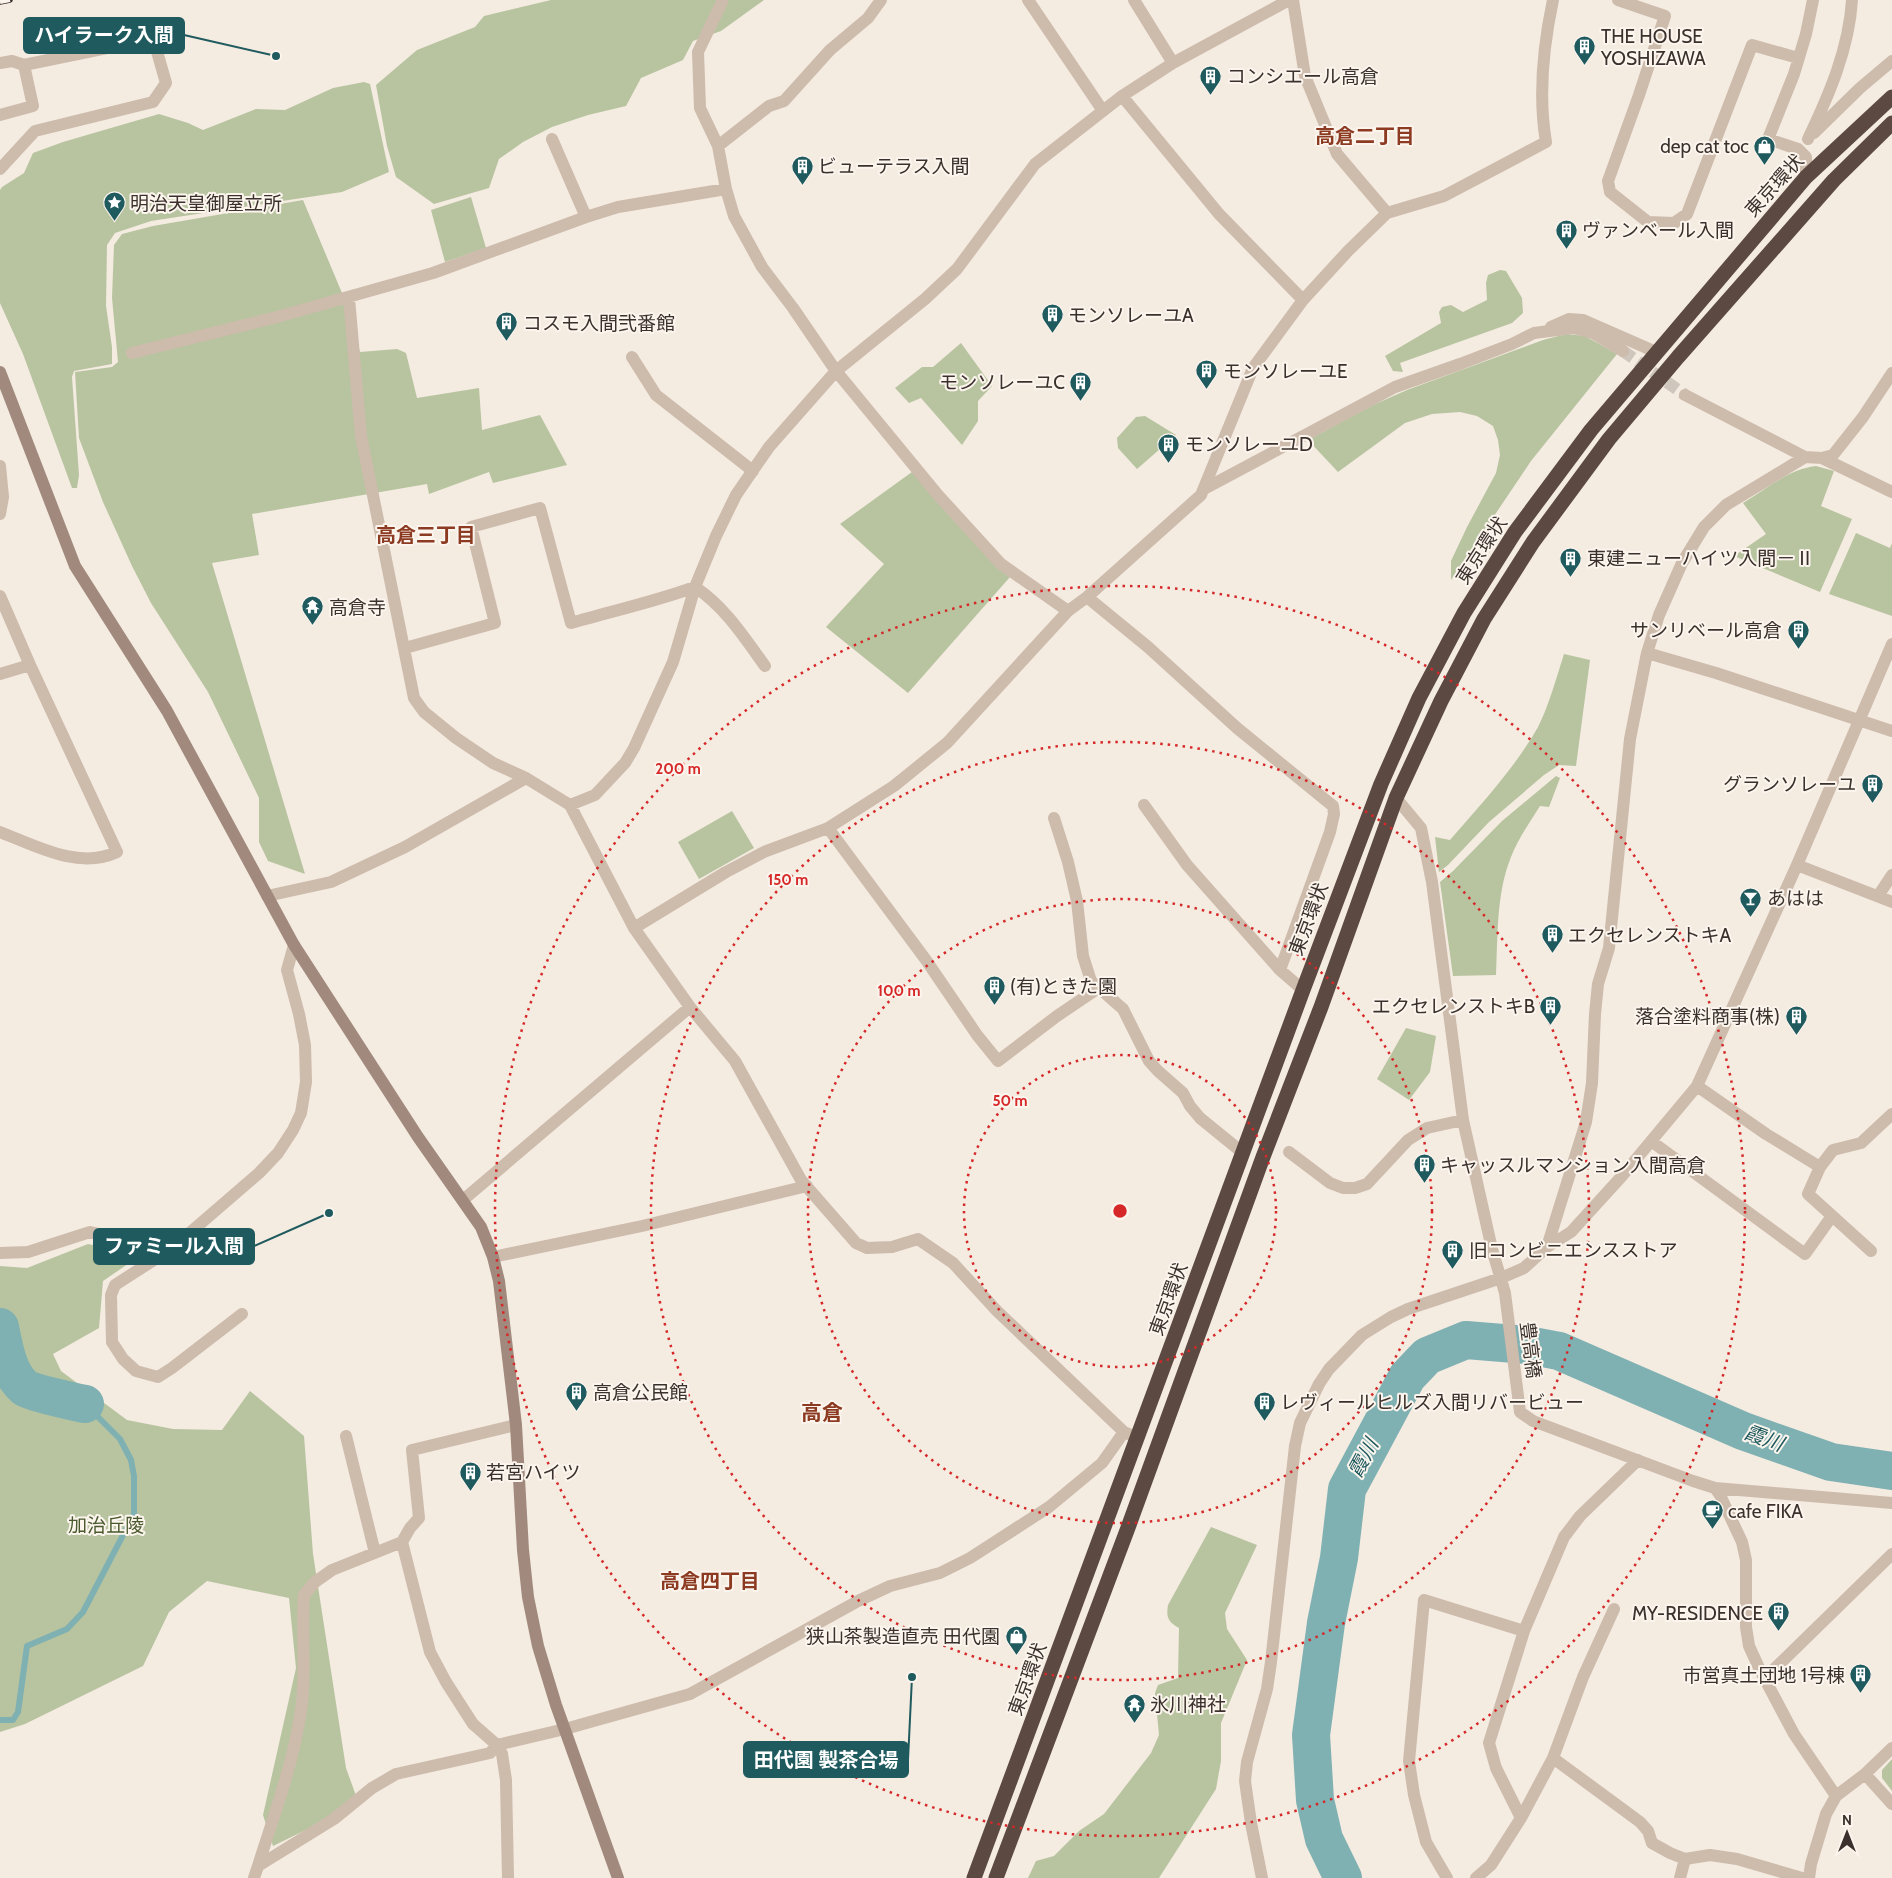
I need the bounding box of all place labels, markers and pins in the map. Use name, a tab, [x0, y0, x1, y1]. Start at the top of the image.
callout: ハイラーク入間	[24, 18, 184, 53]
place label: THE HOUSE YOSHIZAWA	[1600, 25, 1706, 70]
building icon: THE HOUSE YOSHIZAWA	[1573, 35, 1597, 66]
building icon: コンシエール高倉	[1199, 64, 1223, 95]
place label: コンシエール高倉	[1227, 65, 1379, 88]
shop icon: dep cat toc	[1753, 134, 1777, 165]
place label: dep cat toc	[1660, 135, 1749, 158]
building icon: ビューテラス入間	[790, 154, 814, 185]
place label: ビューテラス入間	[818, 155, 970, 178]
place icon: 明治天皇御屋立所	[102, 191, 126, 222]
place label: 明治天皇御屋立所	[130, 192, 282, 215]
building icon: ヴァンベール入間	[1554, 218, 1578, 249]
place label: ヴァンベール入間	[1582, 219, 1734, 242]
building icon: モンソレーユA	[1040, 303, 1064, 334]
place label: モンソレーユA	[1068, 304, 1194, 327]
building icon: コスモ入間弐番館	[495, 311, 519, 342]
place label: コスモ入間弐番館	[523, 312, 675, 335]
building icon: モンソレーユE	[1195, 359, 1219, 390]
place label: モンソレーユE	[1223, 360, 1348, 383]
building icon: モンソレーユC	[1069, 370, 1093, 401]
place label: モンソレーユC	[939, 371, 1065, 394]
building icon: モンソレーユD	[1157, 432, 1181, 463]
place label: モンソレーユD	[1185, 433, 1313, 456]
building icon: 東建ニューハイツ入間－Ⅱ	[1559, 546, 1583, 577]
place label: 東建ニューハイツ入間－Ⅱ	[1587, 547, 1814, 570]
temple icon: 高倉寺	[301, 595, 325, 626]
place label: 高倉寺	[329, 596, 386, 619]
building icon: サンリベール高倉	[1786, 618, 1810, 649]
place label: サンリベール高倉	[1630, 619, 1782, 642]
building icon: グランソレーユ	[1860, 772, 1884, 803]
place label: グランソレーユ	[1723, 773, 1856, 796]
bar icon: あはは	[1739, 886, 1763, 917]
place label: あはは	[1767, 887, 1824, 910]
building icon: エクセレンストキA	[1540, 923, 1564, 954]
place label: エクセレンストキA	[1568, 924, 1732, 947]
building icon: (有)ときた園	[982, 974, 1006, 1005]
place label: (有)ときた園	[1010, 975, 1117, 998]
building icon: エクセレンストキB	[1539, 994, 1563, 1025]
place label: エクセレンストキB	[1372, 995, 1535, 1018]
building icon: 落合塗料商事(株)	[1784, 1004, 1808, 1035]
place label: 落合塗料商事(株)	[1635, 1005, 1780, 1028]
building icon: キャッスルマンション入間高倉	[1412, 1153, 1436, 1184]
place label: キャッスルマンション入間高倉	[1440, 1154, 1706, 1177]
centre of rings	[1111, 1202, 1129, 1220]
callout: ファミール入間	[94, 1229, 254, 1264]
building icon: 旧コンビニエンスストア	[1441, 1238, 1465, 1269]
place label: 旧コンビニエンスストア	[1469, 1239, 1678, 1262]
building icon: 高倉公民館	[565, 1380, 589, 1411]
place label: 高倉公民館	[593, 1381, 688, 1404]
building icon: レヴィールヒルズ入間リバービュー	[1252, 1390, 1276, 1421]
place label: レヴィールヒルズ入間リバービュー	[1280, 1391, 1584, 1414]
building icon: 若宮ハイツ	[458, 1460, 482, 1491]
place label: 若宮ハイツ	[486, 1461, 581, 1484]
cafe icon: cafe FIKA	[1700, 1499, 1724, 1530]
place label: cafe FIKA	[1728, 1500, 1803, 1523]
building icon: MY-RESIDENCE	[1767, 1601, 1791, 1632]
place label: MY-RESIDENCE	[1632, 1602, 1763, 1625]
shop icon: 狭山茶製造直売 田代園	[1004, 1624, 1028, 1655]
place label: 狭山茶製造直売 田代園	[806, 1625, 1000, 1648]
building icon: 市営真土団地 1号棟	[1849, 1663, 1873, 1694]
place label: 市営真土団地 1号棟	[1683, 1664, 1845, 1687]
temple icon: 氷川神社	[1122, 1692, 1146, 1723]
place label: 氷川神社	[1150, 1693, 1226, 1716]
callout: 田代園 製茶合場	[744, 1742, 908, 1777]

